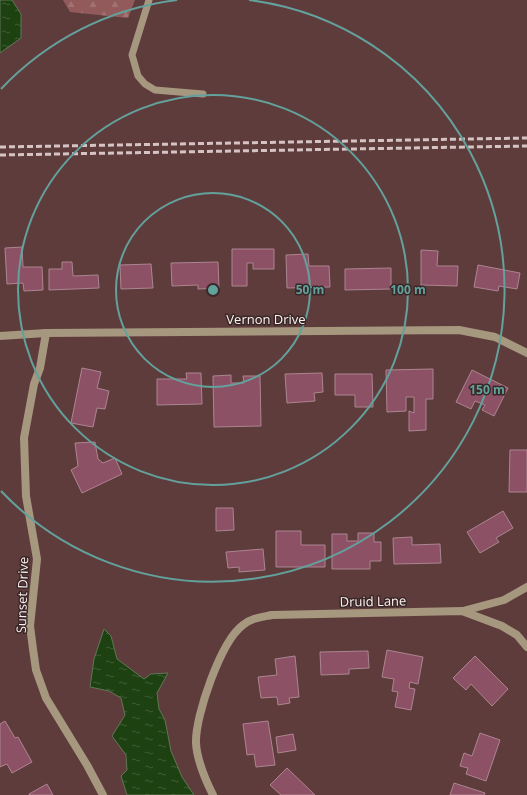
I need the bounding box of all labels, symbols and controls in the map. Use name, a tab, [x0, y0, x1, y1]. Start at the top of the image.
text: 50 m	[296, 281, 324, 298]
text: 100 m	[390, 281, 426, 298]
centre of rings	[206, 283, 220, 297]
street label: Vernon Drive	[226, 310, 306, 328]
text: 150 m	[469, 381, 505, 398]
street label: Sunset Drive	[12, 557, 32, 633]
street label: Druid Lane	[340, 591, 406, 611]

